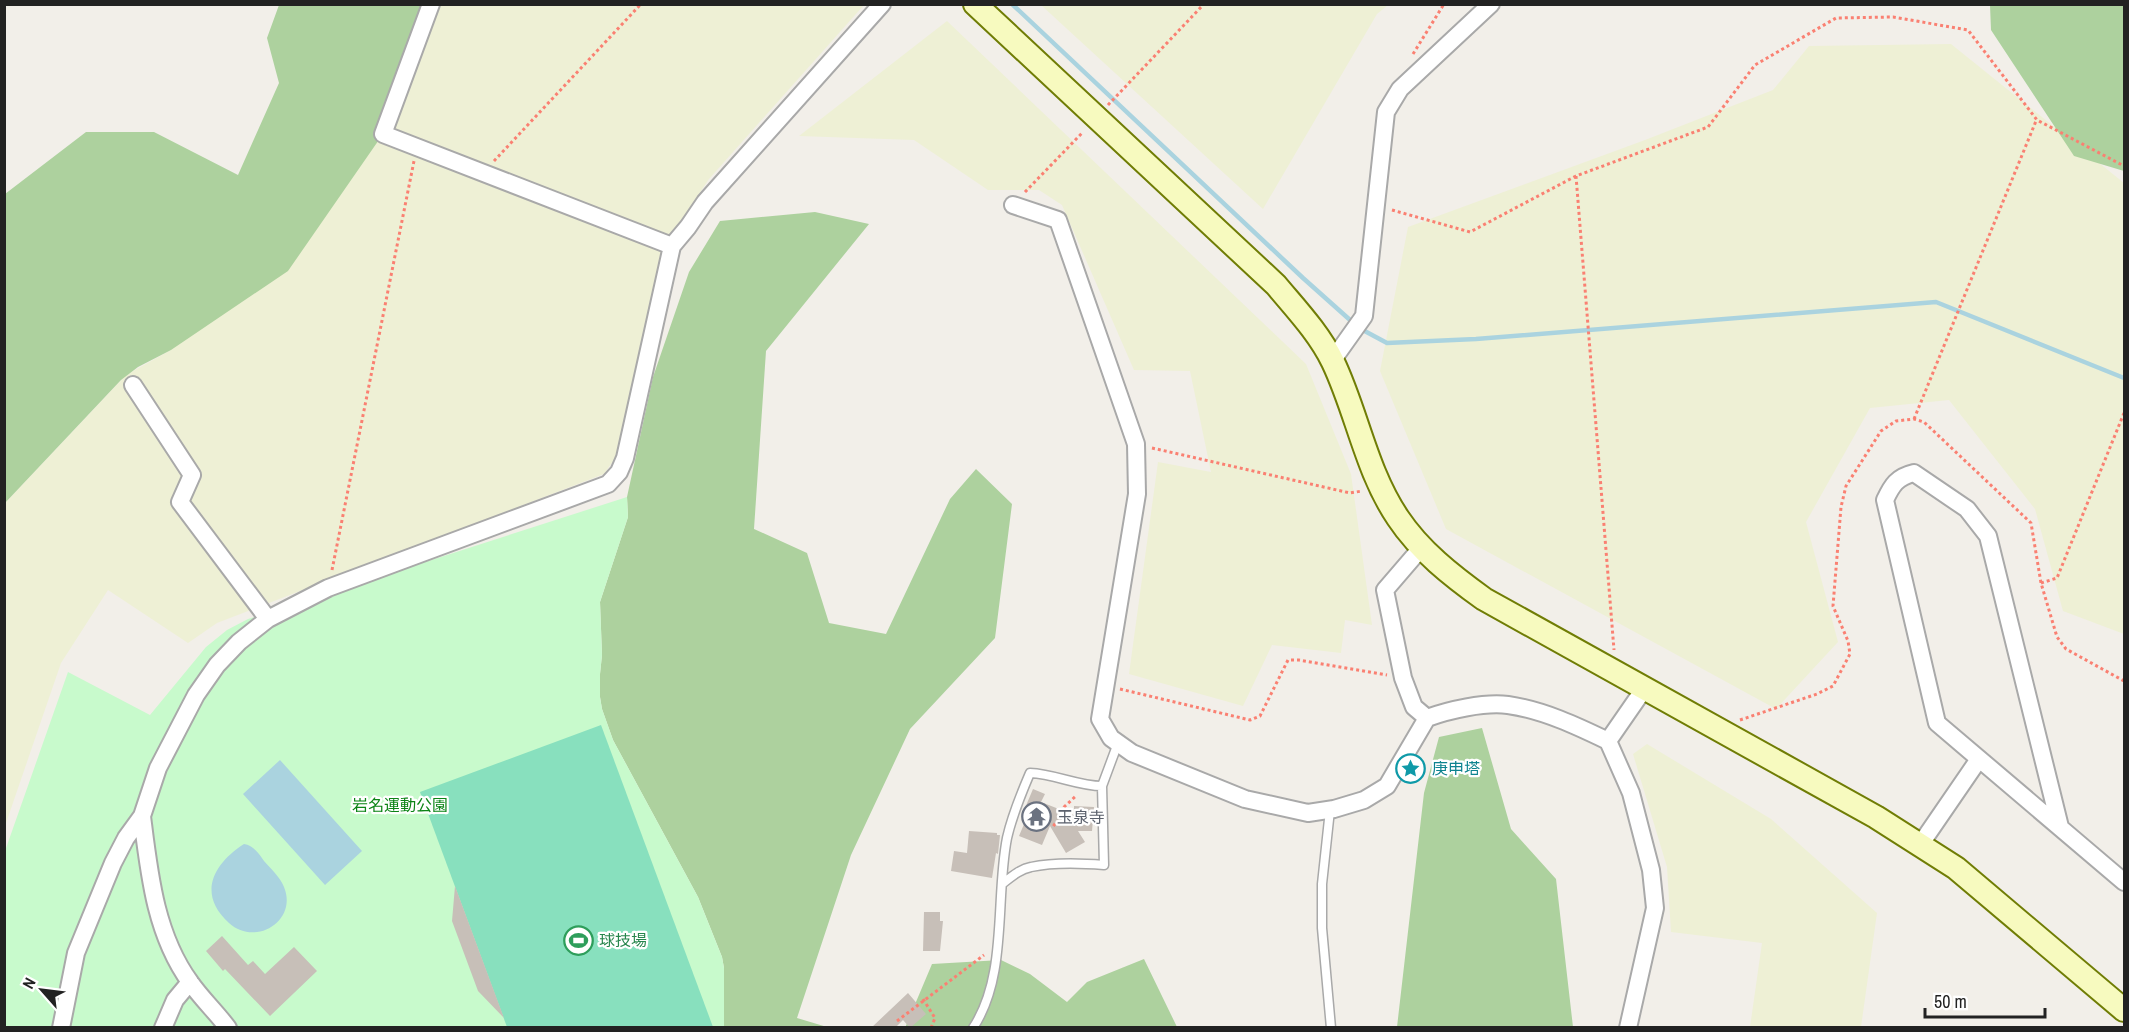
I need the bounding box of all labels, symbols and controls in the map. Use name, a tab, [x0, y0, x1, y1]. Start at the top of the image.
place icon: 庚申塔	[1395, 752, 1427, 784]
place label: 庚申塔	[1432, 757, 1480, 779]
park label: 岩名運動公園	[352, 794, 448, 816]
temple icon: 玉泉寺	[1020, 801, 1052, 833]
place label: 玉泉寺	[1057, 806, 1105, 828]
sports icon: 球技場	[562, 924, 594, 956]
place label: 球技場	[599, 929, 647, 951]
north arrow	[12, 960, 72, 1020]
text: N	[17, 974, 41, 992]
scale bar	[1925, 981, 2045, 1019]
text: 50 m	[1934, 989, 1967, 1014]

